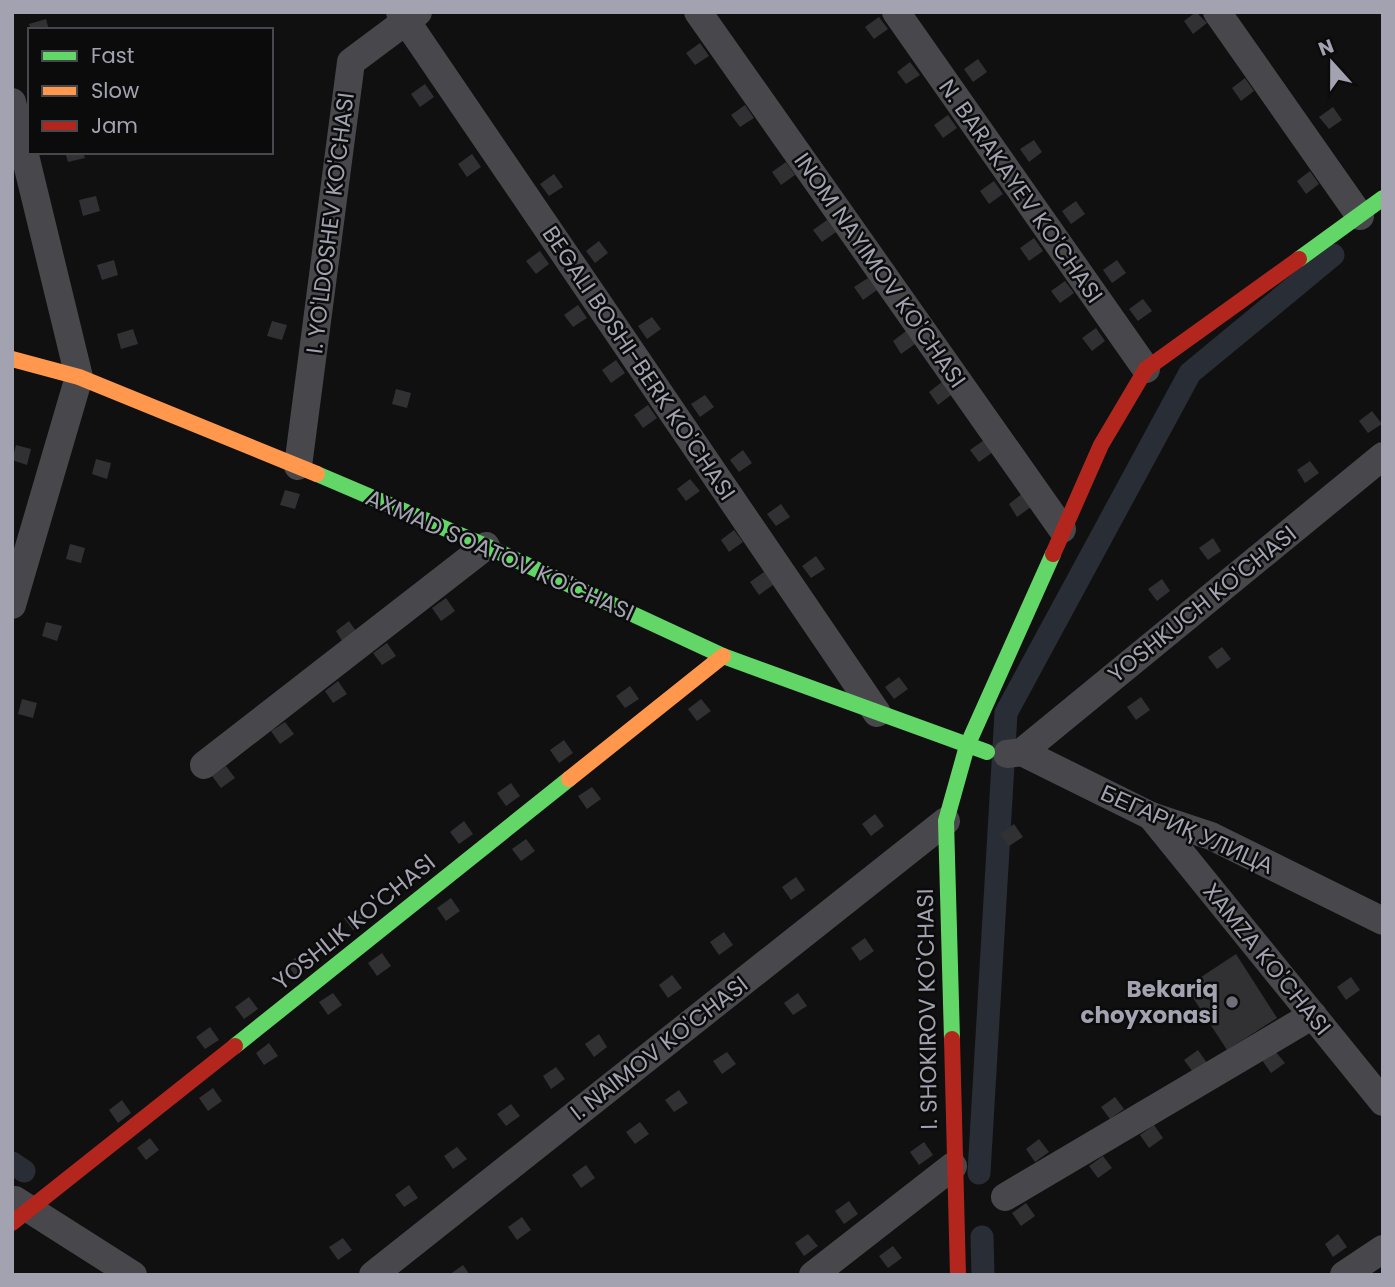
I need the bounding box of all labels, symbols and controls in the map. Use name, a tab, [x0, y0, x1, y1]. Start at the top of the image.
legend	[28, 28, 273, 154]
north arrow	[1297, 28, 1367, 98]
text: N	[1315, 32, 1338, 63]
text: Fast	[91, 41, 134, 70]
street label: N. BARAKAYEV KO'CHASI	[932, 73, 1110, 309]
text: Slow	[91, 76, 139, 105]
street label: I. YO'LDOSHEV KO'CHASI	[298, 91, 362, 355]
text: Jam	[91, 111, 138, 140]
street label: INOM NAYIMOV KO'CHASI	[787, 146, 973, 394]
street label: BEGALI BOSHI-BERK KO'CHASI	[535, 219, 743, 507]
street label: AXMAD SOATOV KO'CHASI	[361, 481, 639, 629]
street label: YOSHKUCH KO'CHASI	[1101, 518, 1303, 690]
street label: БЕГАРИҚ УЛИЦА	[1096, 777, 1279, 882]
street label: YOSHLIK KO'CHASI	[266, 847, 442, 997]
street label: XAMZA KO'CHASI	[1196, 876, 1338, 1042]
street label: I. SHOKIROV KO'CHASI	[909, 888, 945, 1130]
street label: I. NAIMOV KO'CHASI	[564, 968, 754, 1128]
place label: Bekariq choyxonasi	[1080, 973, 1218, 1031]
marker: Bekariq choyxonasi	[1224, 994, 1240, 1010]

